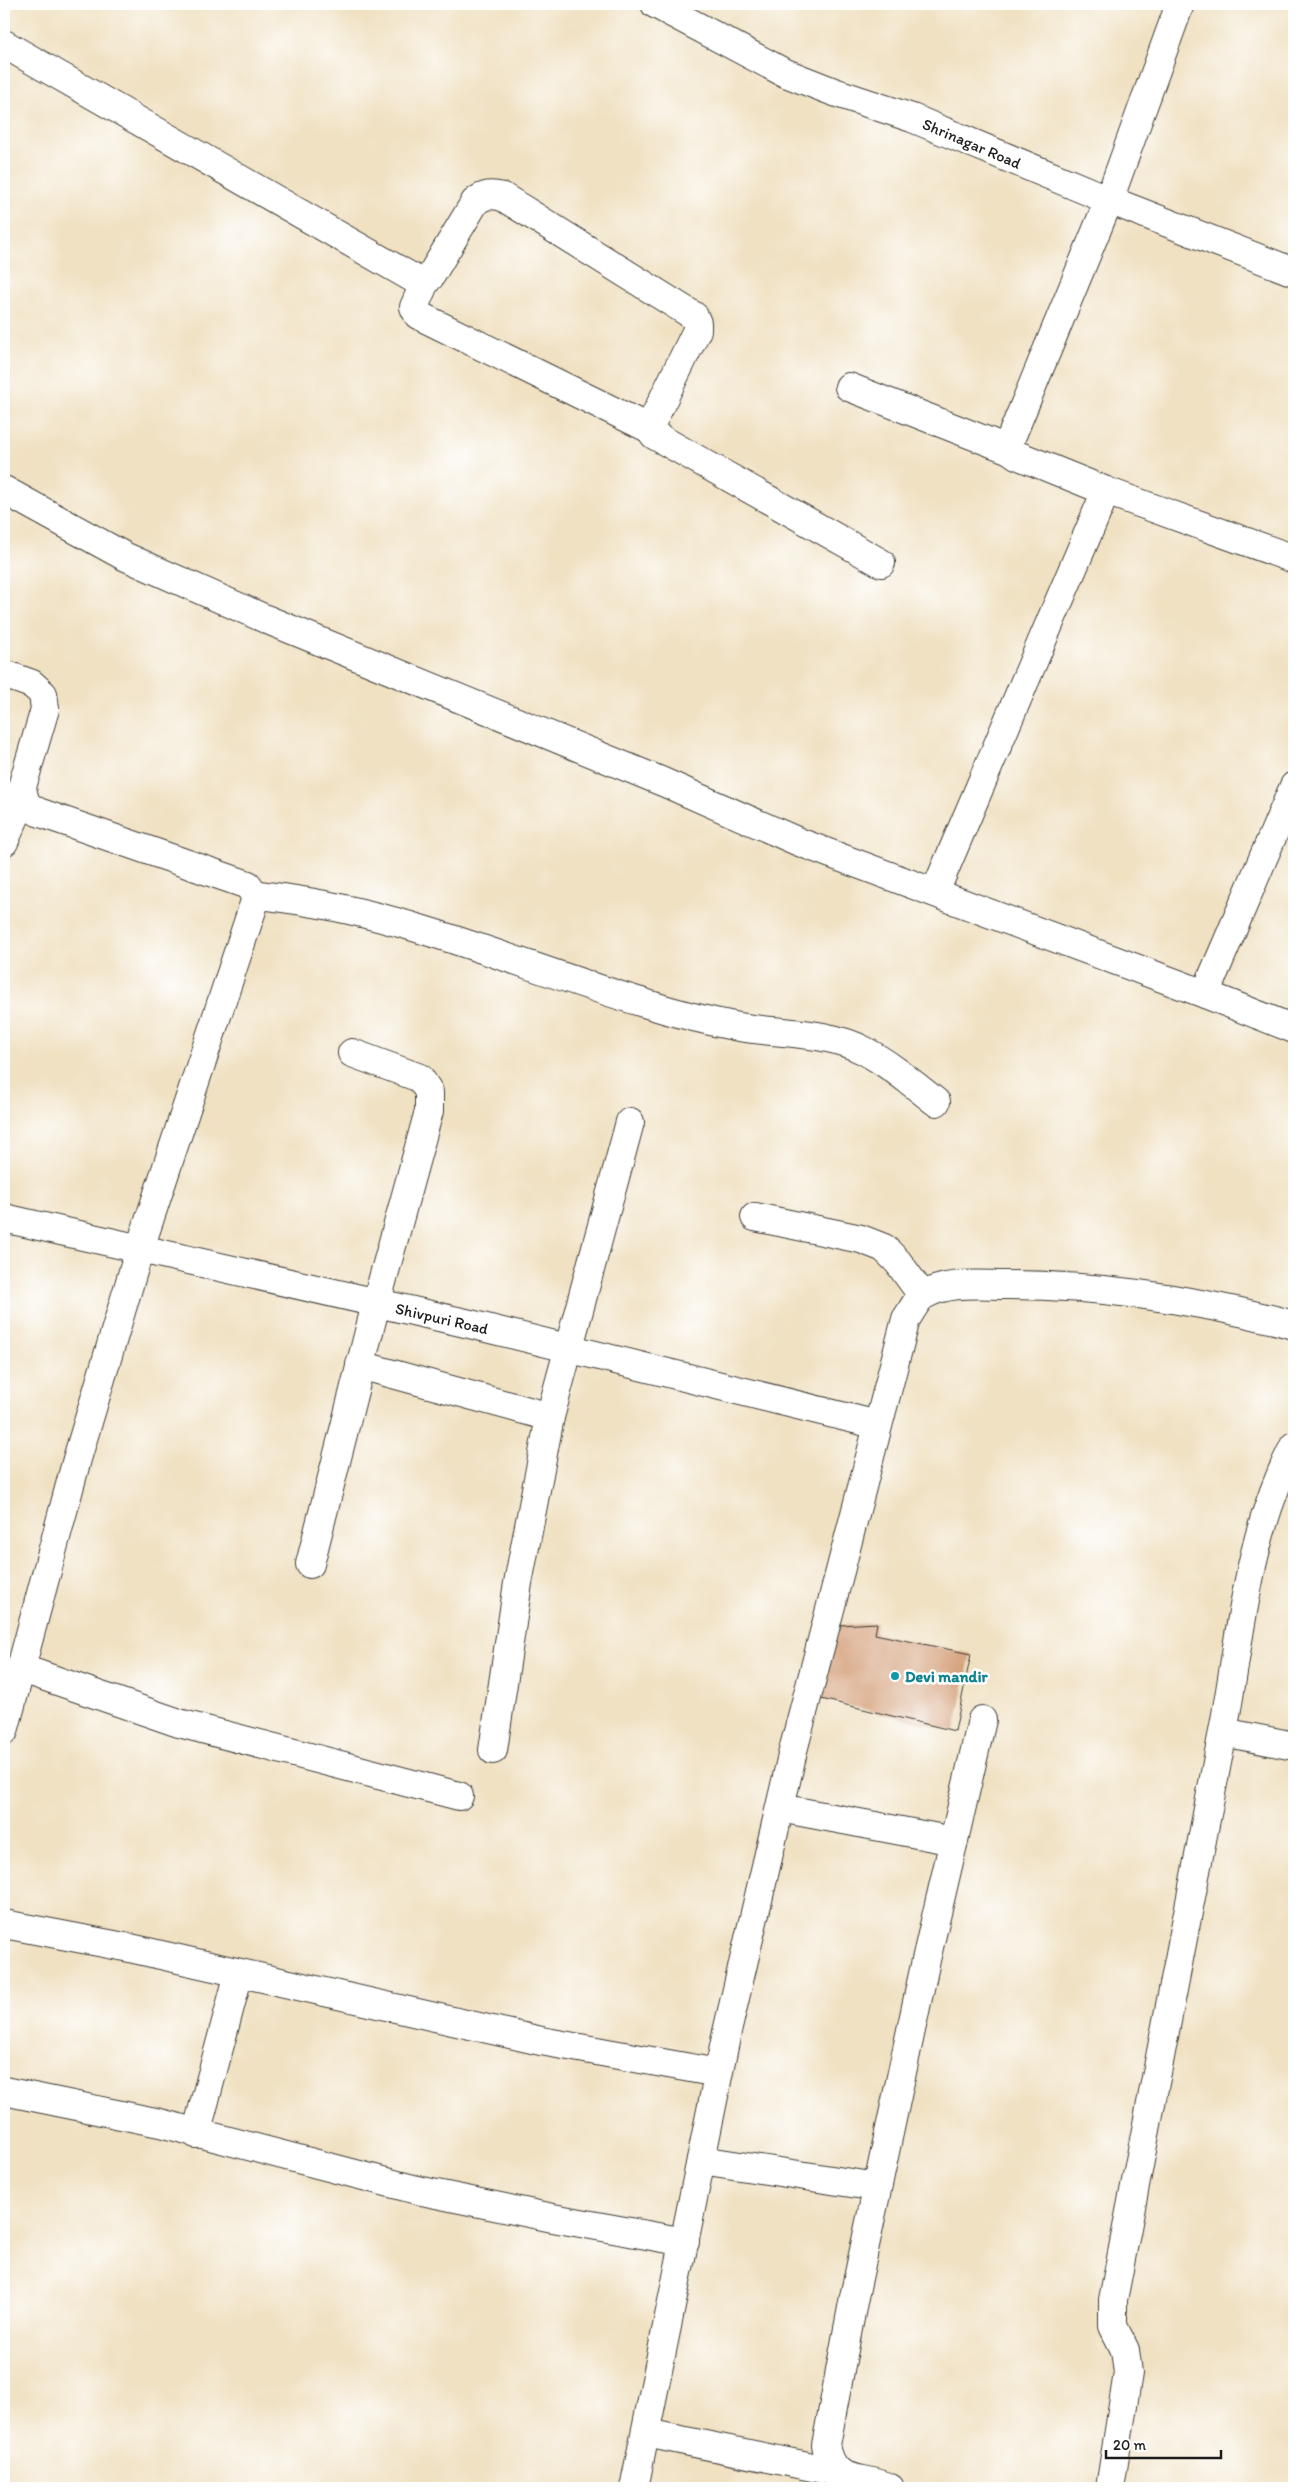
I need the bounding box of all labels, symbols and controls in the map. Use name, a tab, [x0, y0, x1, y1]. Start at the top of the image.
street label: Shrinagar Road	[920, 114, 1024, 173]
street label: Shivpuri Road	[394, 1299, 490, 1338]
place label: Devi mandir	[905, 1667, 989, 1686]
marker: Devi mandir	[889, 1670, 901, 1682]
scale bar	[1106, 2427, 1220, 2459]
text: 20 m	[1113, 2436, 1147, 2454]

